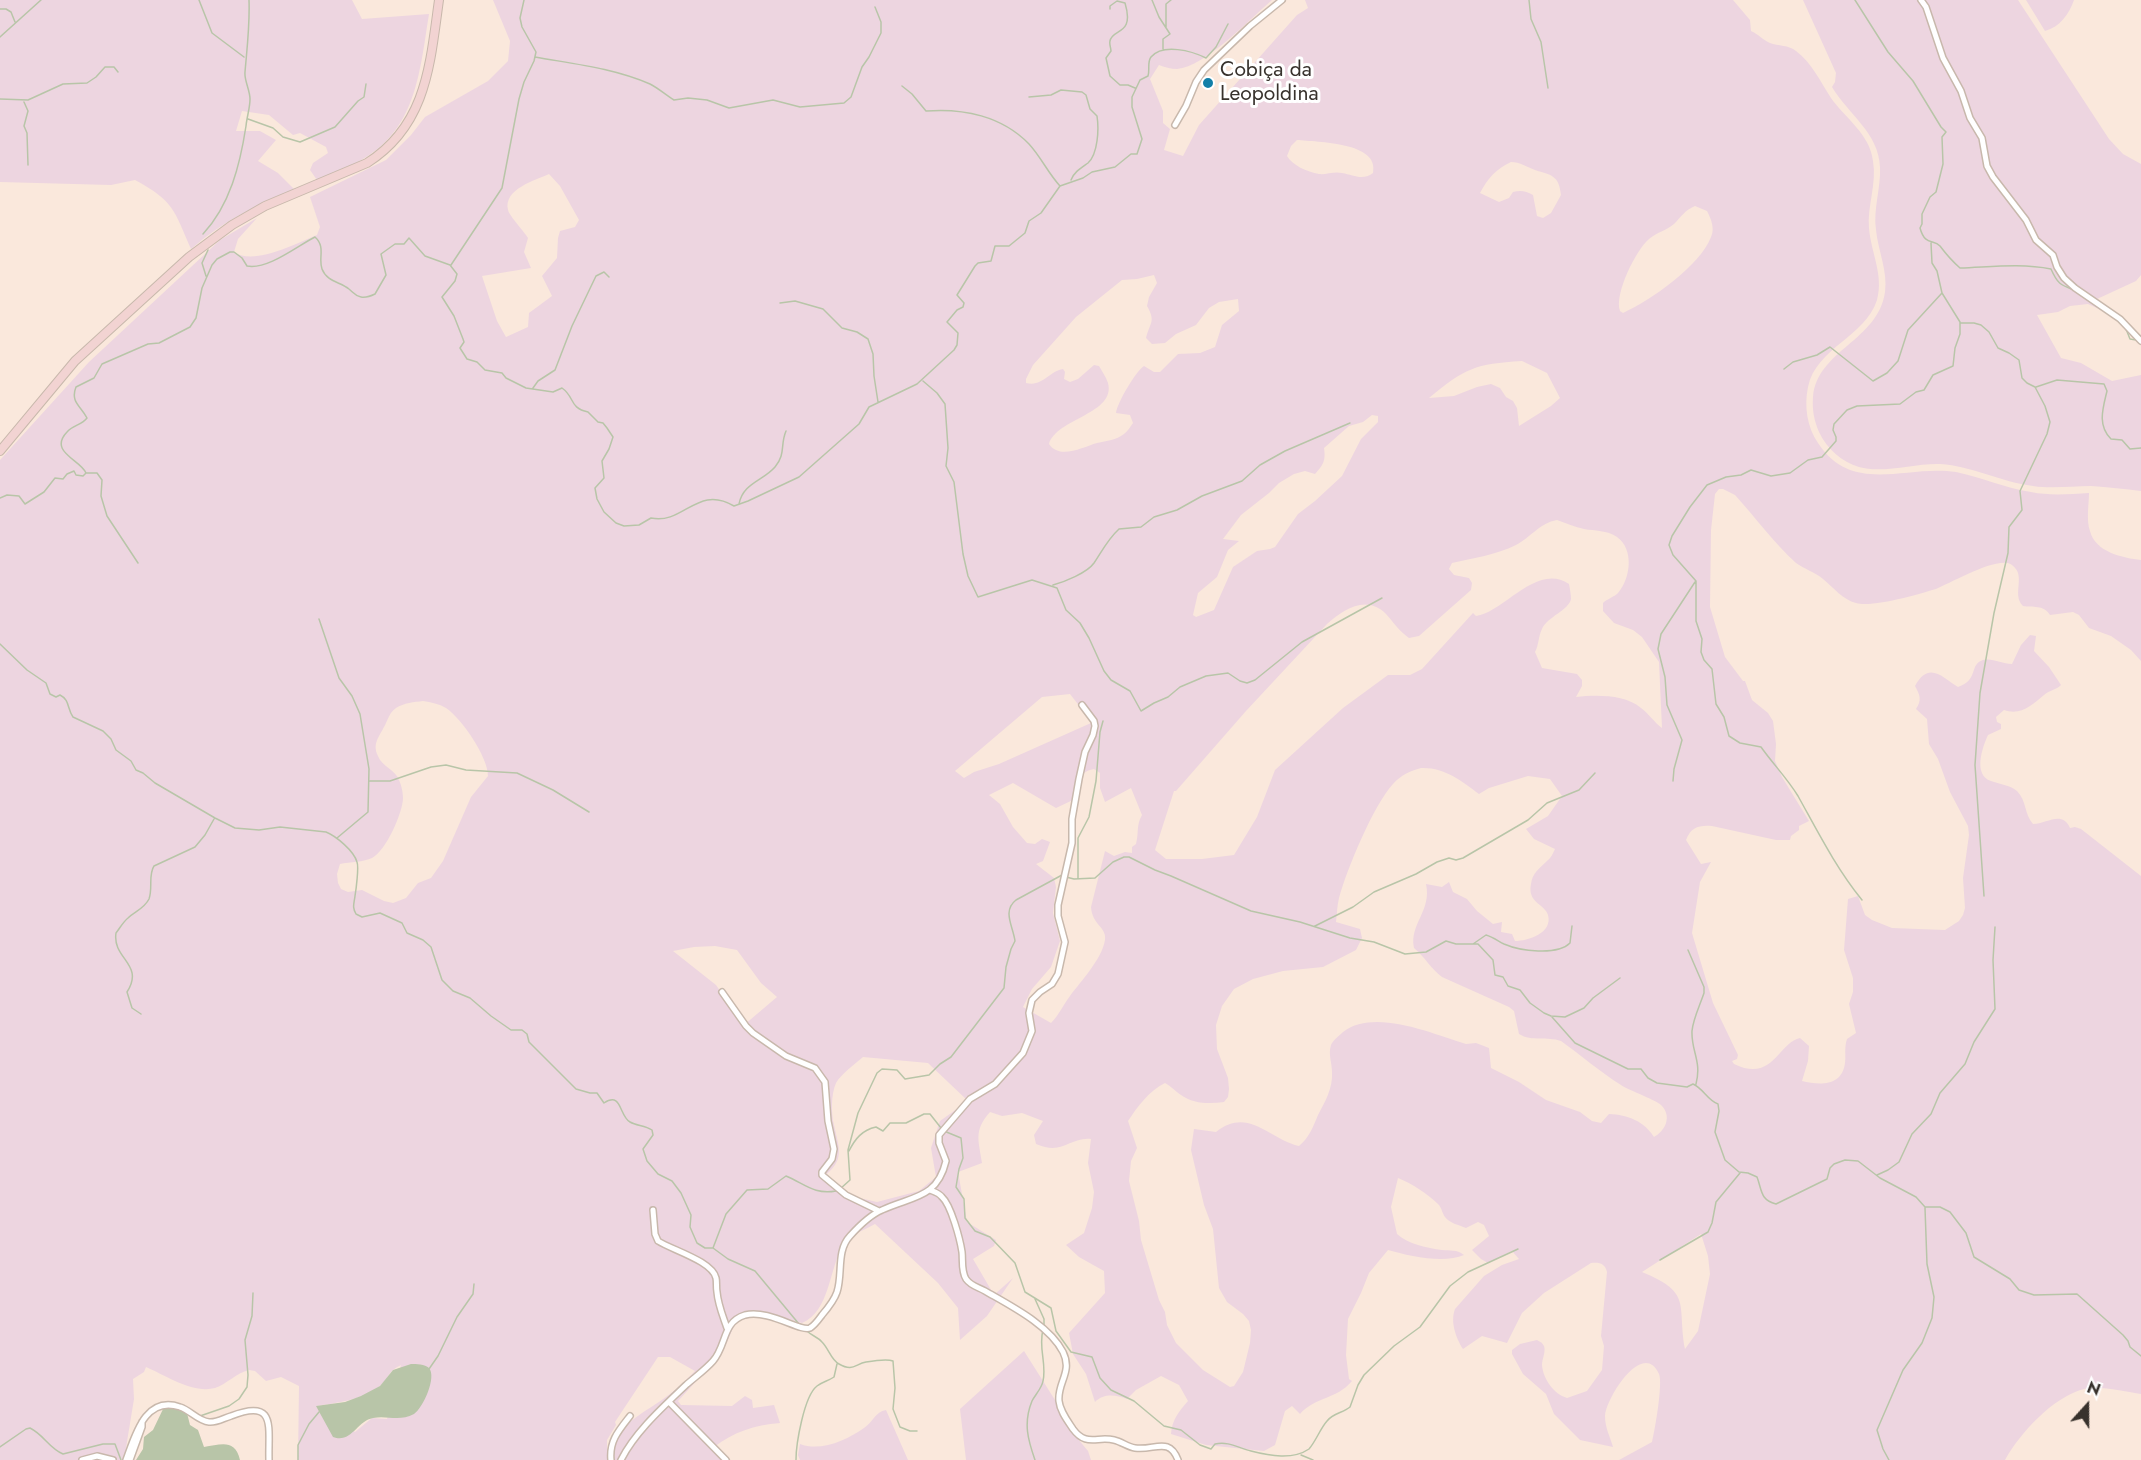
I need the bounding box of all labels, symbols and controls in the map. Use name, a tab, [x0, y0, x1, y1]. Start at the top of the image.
place label: Cobiça da Leopoldina	[1220, 58, 1319, 108]
marker: Cobiça da Leopoldina	[1201, 76, 1215, 90]
north arrow	[2057, 1376, 2117, 1436]
text: N	[2084, 1376, 2104, 1402]

